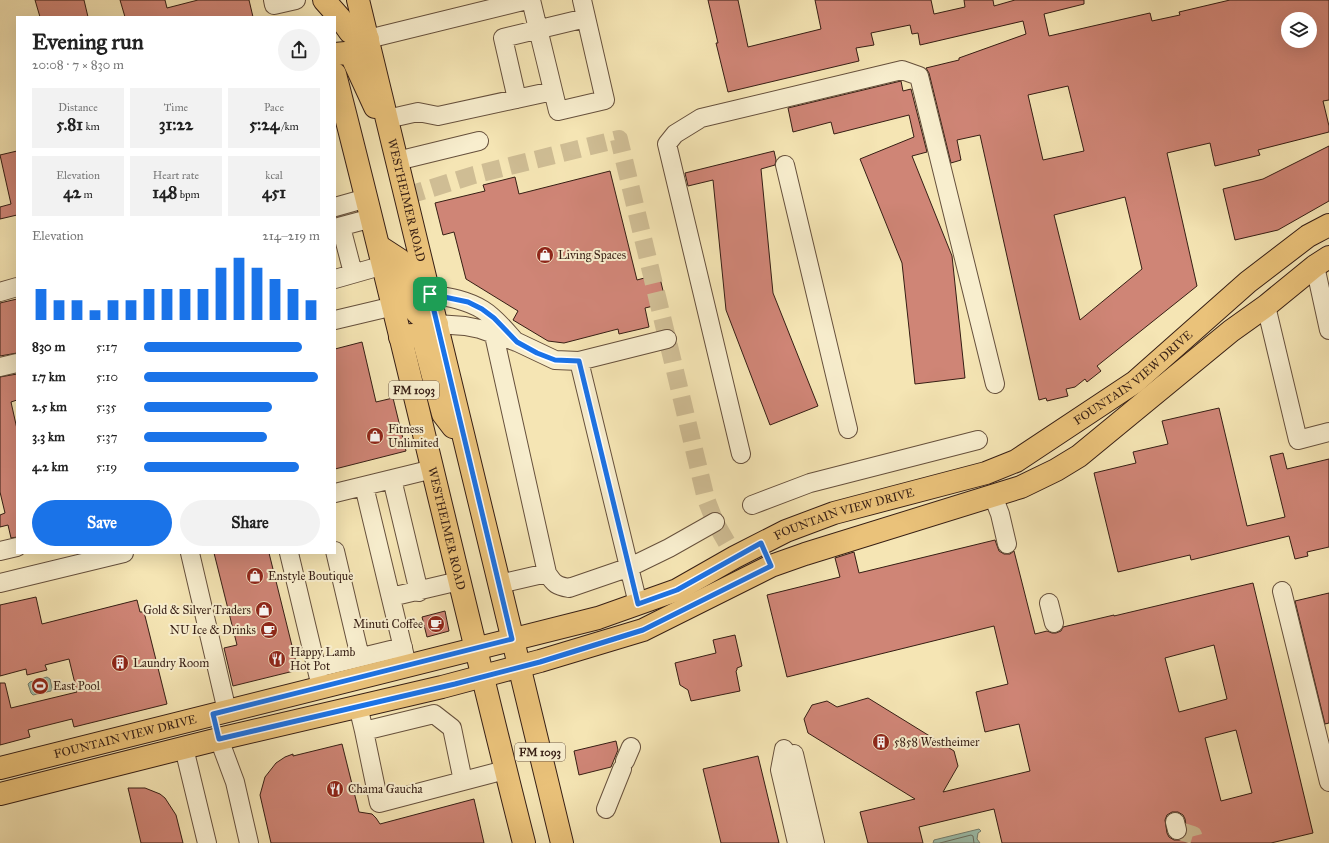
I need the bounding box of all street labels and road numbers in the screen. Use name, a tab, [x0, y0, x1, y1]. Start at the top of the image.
street label: WESTHEIMER ROAD	[385, 137, 428, 263]
street label: FOUNTAIN VIEW DRIVE	[1071, 327, 1196, 428]
road number: FM 1093	[389, 381, 439, 399]
street label: WESTHEIMER ROAD	[425, 466, 468, 591]
street label: FOUNTAIN VIEW DRIVE	[772, 485, 916, 543]
street label: FOUNTAIN VIEW DRIVE	[52, 712, 198, 761]
road number: FM 1093	[515, 743, 565, 761]

